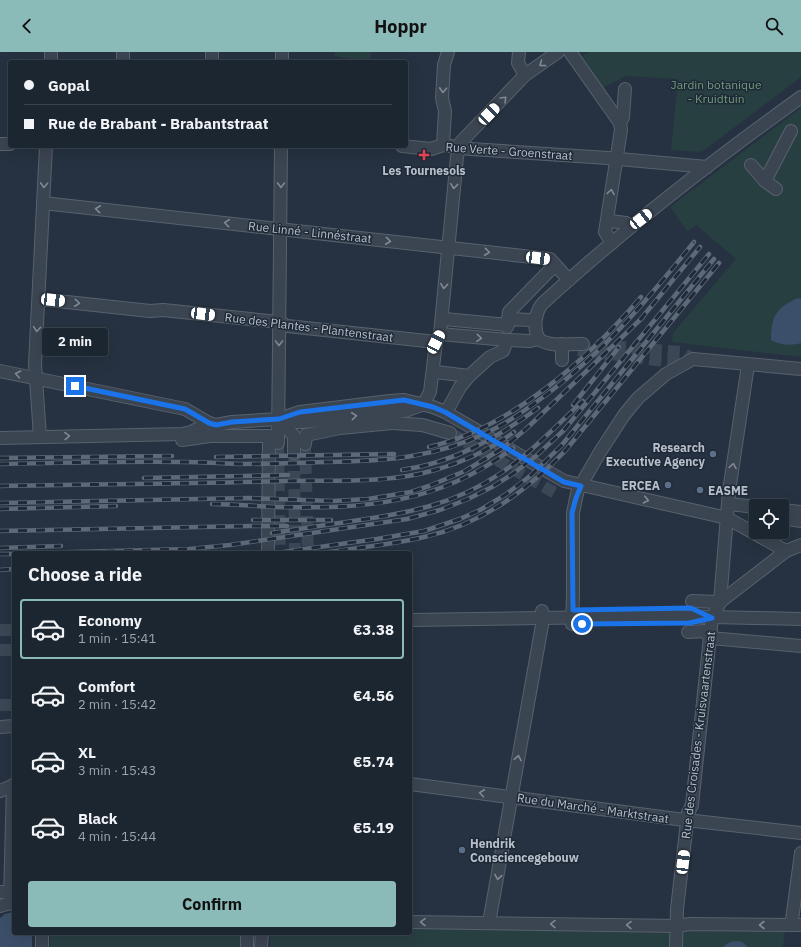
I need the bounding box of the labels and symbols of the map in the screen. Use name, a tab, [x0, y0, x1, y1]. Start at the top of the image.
one-way arrow	[539, 59, 546, 66]
park label: Jardin botanique - Kruidtuin	[671, 77, 762, 106]
one-way arrow	[438, 87, 447, 93]
one-way arrow	[499, 96, 507, 104]
car	[476, 101, 502, 127]
street label: Rue Verte - Groenstraat	[445, 139, 573, 163]
marker: Les Tournesols	[418, 149, 430, 161]
place label: Les Tournesols	[382, 163, 466, 178]
one-way arrow	[39, 182, 48, 188]
one-way arrow	[276, 182, 285, 188]
one-way arrow	[450, 183, 459, 189]
one-way arrow	[607, 189, 615, 195]
one-way arrow	[95, 204, 101, 213]
car	[628, 207, 654, 231]
street label: Rue Linné - Linnéstraat	[247, 218, 373, 246]
one-way arrow	[224, 219, 230, 228]
one-way arrow	[385, 236, 391, 245]
one-way arrow	[484, 247, 490, 256]
car	[525, 251, 551, 265]
one-way arrow	[440, 283, 449, 289]
car	[40, 293, 66, 307]
one-way arrow	[74, 298, 80, 307]
car	[190, 307, 216, 321]
street label: Rue des Plantes - Plantenstraat	[224, 309, 394, 345]
one-way arrow	[32, 326, 41, 332]
callout: 2 min	[42, 328, 108, 356]
car	[425, 329, 447, 355]
one-way arrow	[476, 333, 482, 342]
one-way arrow	[275, 340, 283, 346]
one-way arrow	[15, 371, 21, 379]
route end	[66, 377, 84, 395]
one-way arrow	[351, 412, 357, 421]
one-way arrow	[64, 432, 70, 440]
place label: Research Executive Agency	[606, 440, 706, 469]
marker: Research Executive Agency	[708, 449, 718, 459]
one-way arrow	[728, 463, 737, 469]
place label: ERCEA	[621, 478, 660, 493]
marker: ERCEA	[663, 480, 673, 490]
place label: EASME	[708, 483, 748, 498]
marker: EASME	[695, 485, 705, 495]
one-way arrow	[643, 496, 649, 504]
route start	[573, 615, 591, 633]
street label: Rue des Croisades - Kruisvaartenstraat	[678, 630, 718, 840]
one-way arrow	[513, 755, 522, 761]
one-way arrow	[479, 789, 485, 798]
street label: Rue du Marché - Marktstraat	[516, 790, 670, 826]
place label: Hendrik Consciencegebouw	[470, 836, 579, 865]
marker: Hendrik Consciencegebouw	[457, 845, 467, 855]
car	[676, 849, 690, 875]
one-way arrow	[494, 873, 502, 880]
one-way arrow	[420, 918, 426, 926]
one-way arrow	[550, 920, 556, 928]
one-way arrow	[626, 921, 632, 930]
one-way arrow	[759, 921, 765, 929]

